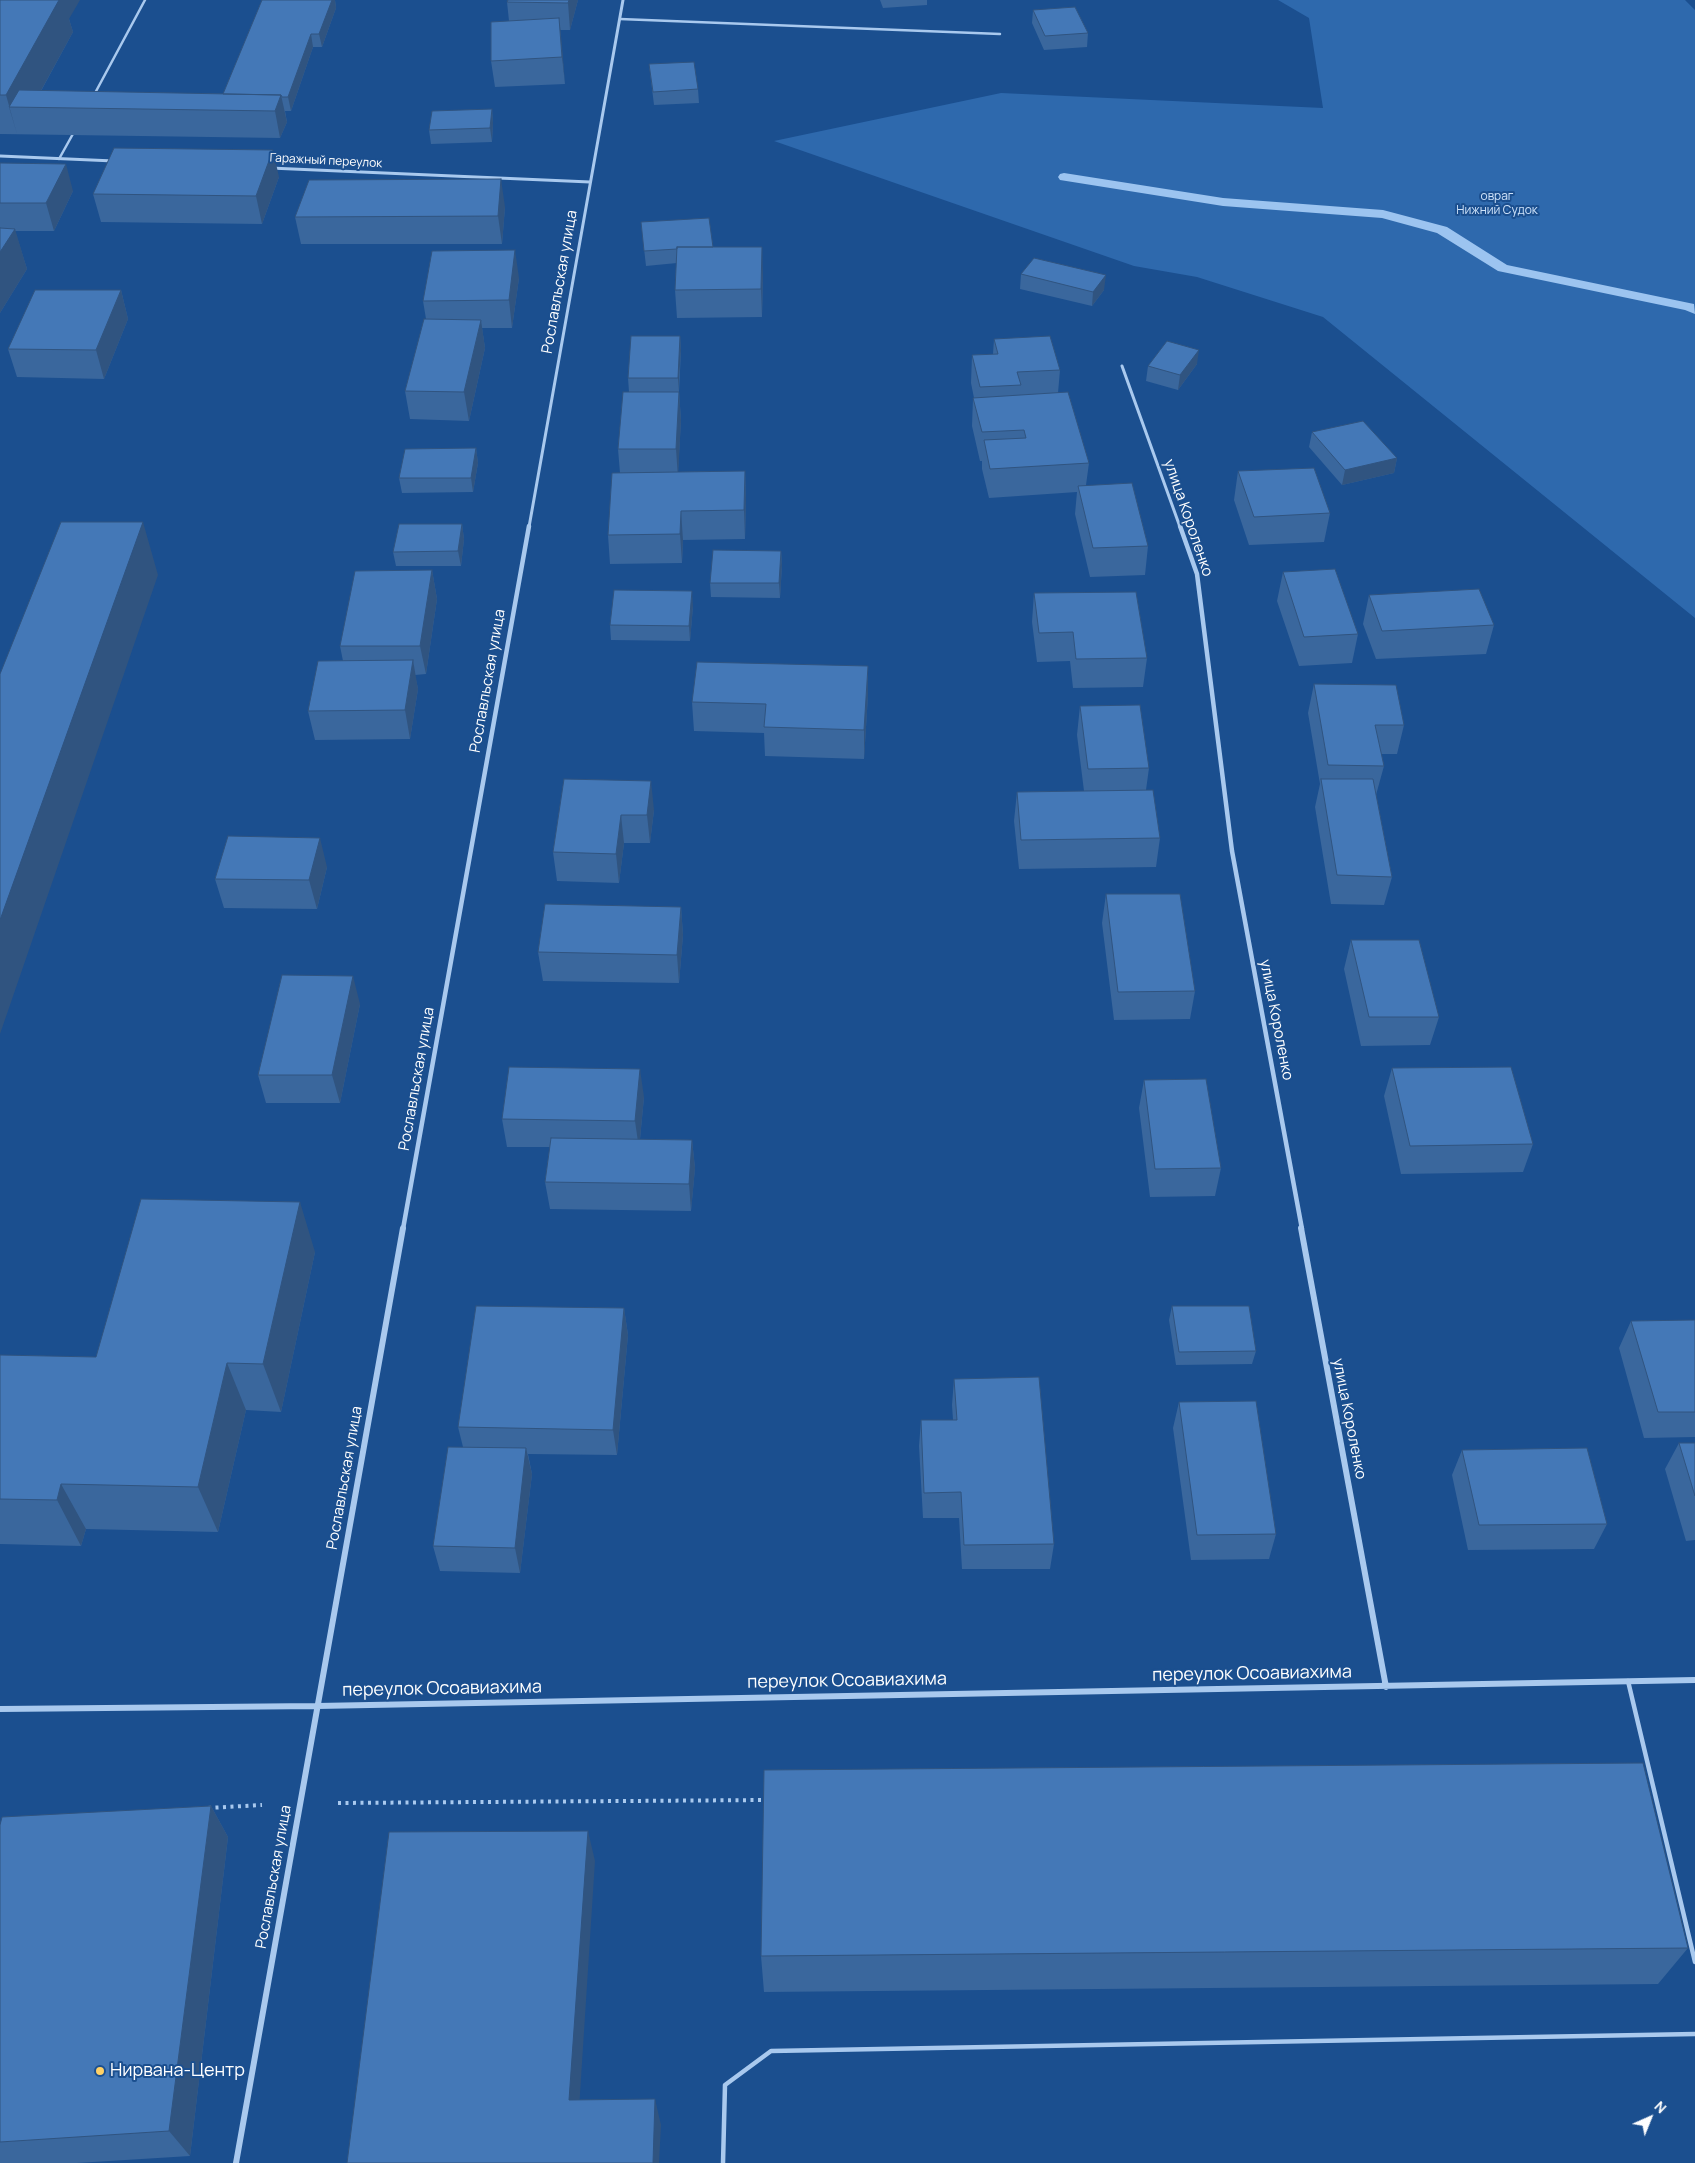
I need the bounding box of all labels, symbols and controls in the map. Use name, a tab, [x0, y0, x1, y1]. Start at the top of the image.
street label: Гаражный переулок	[269, 151, 383, 171]
park label: овраг Нижний Судок	[1456, 190, 1538, 218]
street label: Рославльская улица	[539, 209, 581, 355]
street label: улица Короленко	[1160, 457, 1216, 579]
street label: Рославльская улица	[467, 608, 509, 754]
street label: улица Короленко	[1255, 958, 1297, 1082]
street label: Рославльская улица	[396, 1006, 438, 1152]
street label: улица Короленко	[1328, 1357, 1370, 1481]
street label: Рославльская улица	[324, 1405, 366, 1551]
street label: переулок Осоавиахима	[1152, 1661, 1352, 1687]
street label: переулок Осоавиахима	[747, 1668, 947, 1694]
street label: переулок Осоавиахима	[342, 1676, 542, 1702]
street label: Рославльская улица	[253, 1804, 295, 1950]
place label: Нирвана-Центр	[110, 2060, 245, 2082]
marker: Нирвана-Центр	[94, 2065, 106, 2077]
north arrow	[1625, 2093, 1675, 2143]
text: N	[1651, 2097, 1671, 2117]

